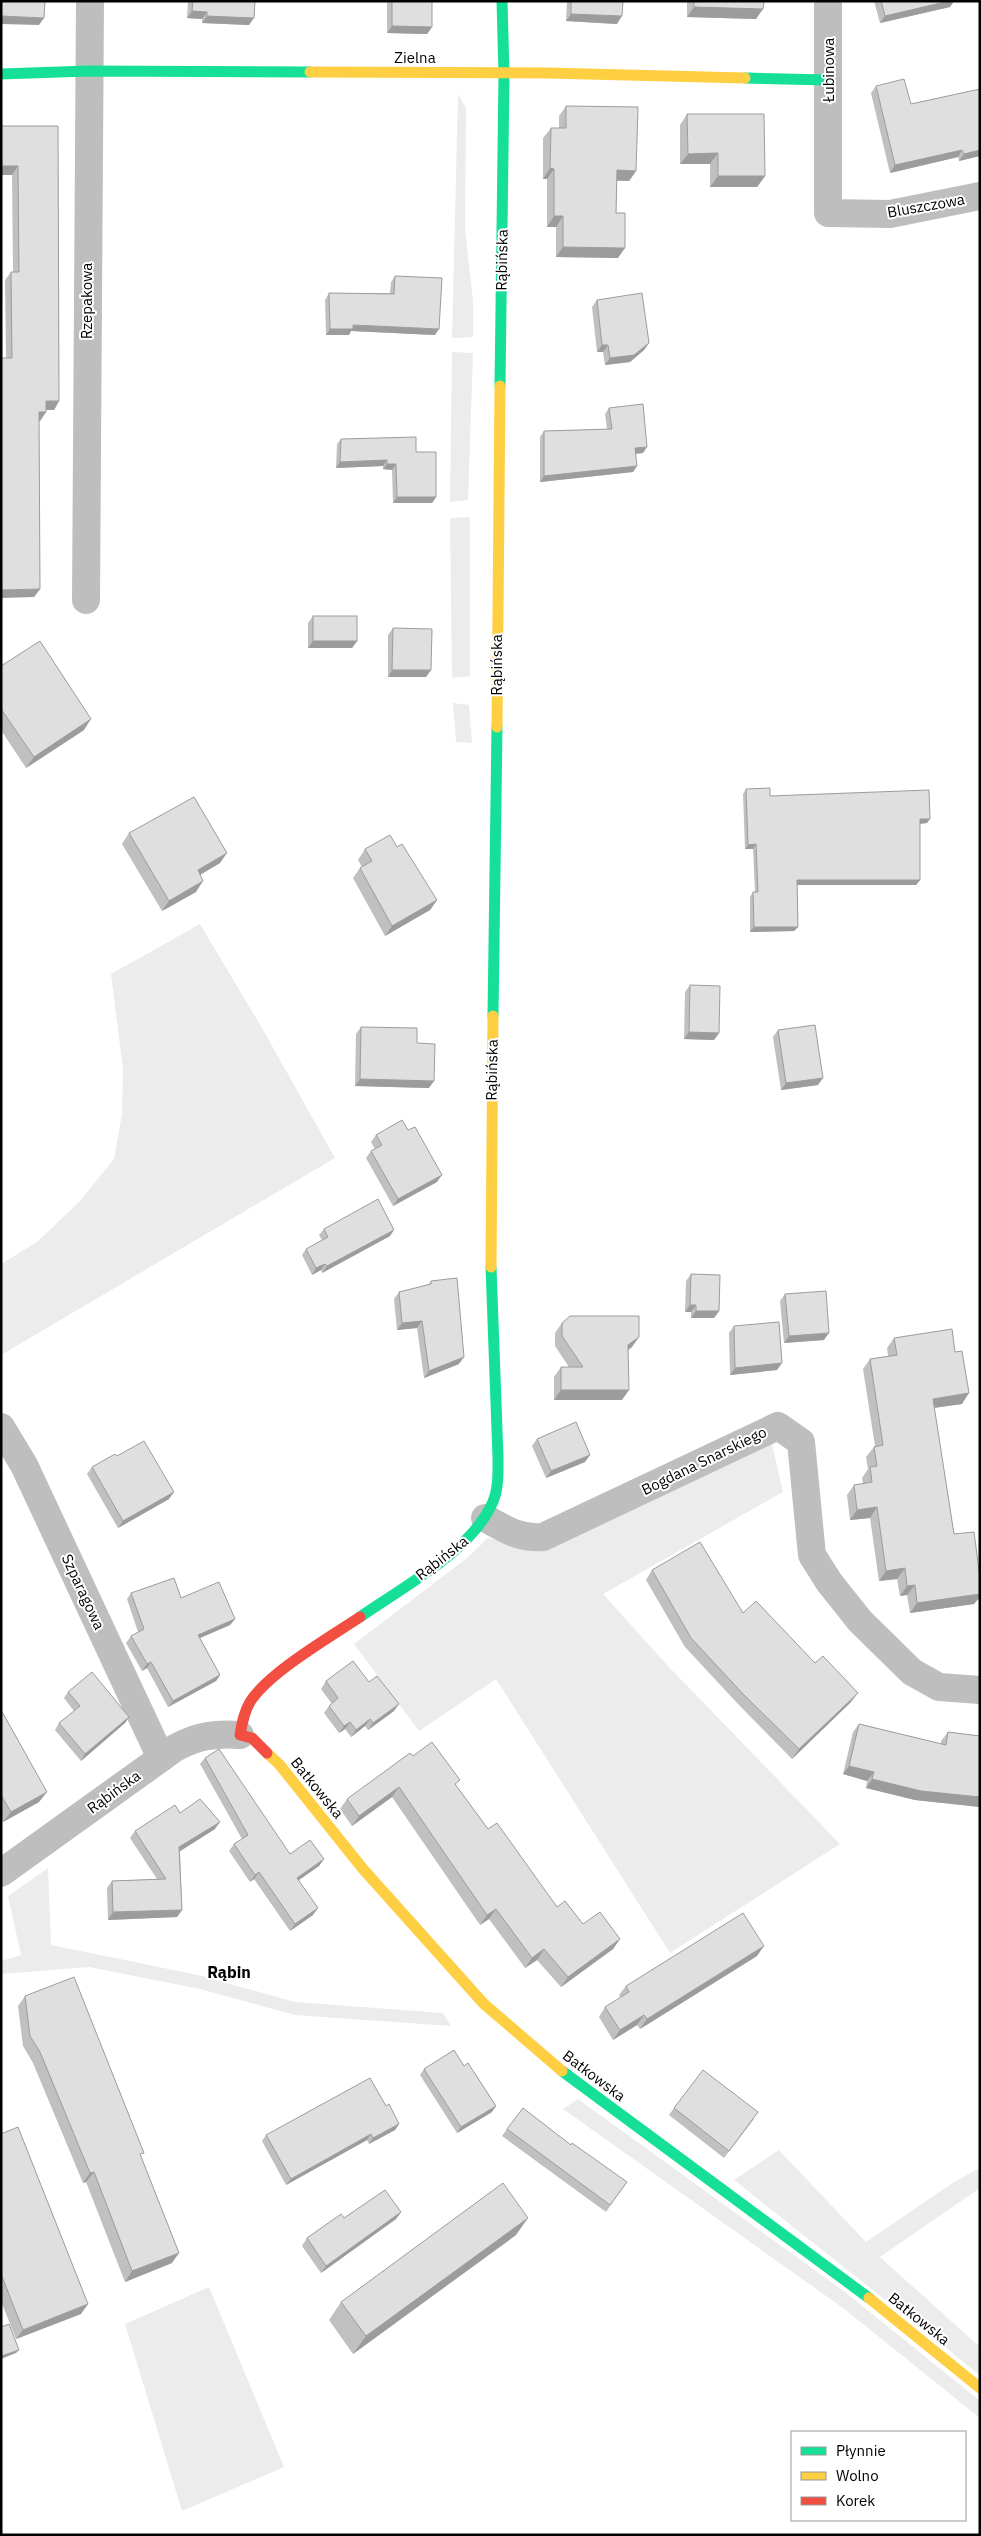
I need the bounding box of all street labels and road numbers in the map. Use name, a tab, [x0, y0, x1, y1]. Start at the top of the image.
street label: Łubinowa	[819, 38, 838, 103]
street label: Zielna	[394, 48, 436, 67]
street label: Bluszczowa	[886, 189, 966, 222]
street label: Rąbińska	[491, 229, 512, 291]
street label: Rzepakowa	[77, 263, 96, 339]
street label: Rąbińska	[487, 634, 506, 696]
street label: Rąbińska	[481, 1039, 502, 1101]
street label: Bogdana Snarskiego	[638, 1422, 770, 1499]
street label: Rąbińska	[412, 1531, 472, 1584]
street label: Szparagowa	[58, 1551, 109, 1633]
street label: Batkowska	[287, 1753, 348, 1822]
street label: Rąbińska	[83, 1766, 144, 1817]
street label: Batkowska	[559, 2046, 629, 2105]
street label: Batkowska	[885, 2288, 954, 2349]

